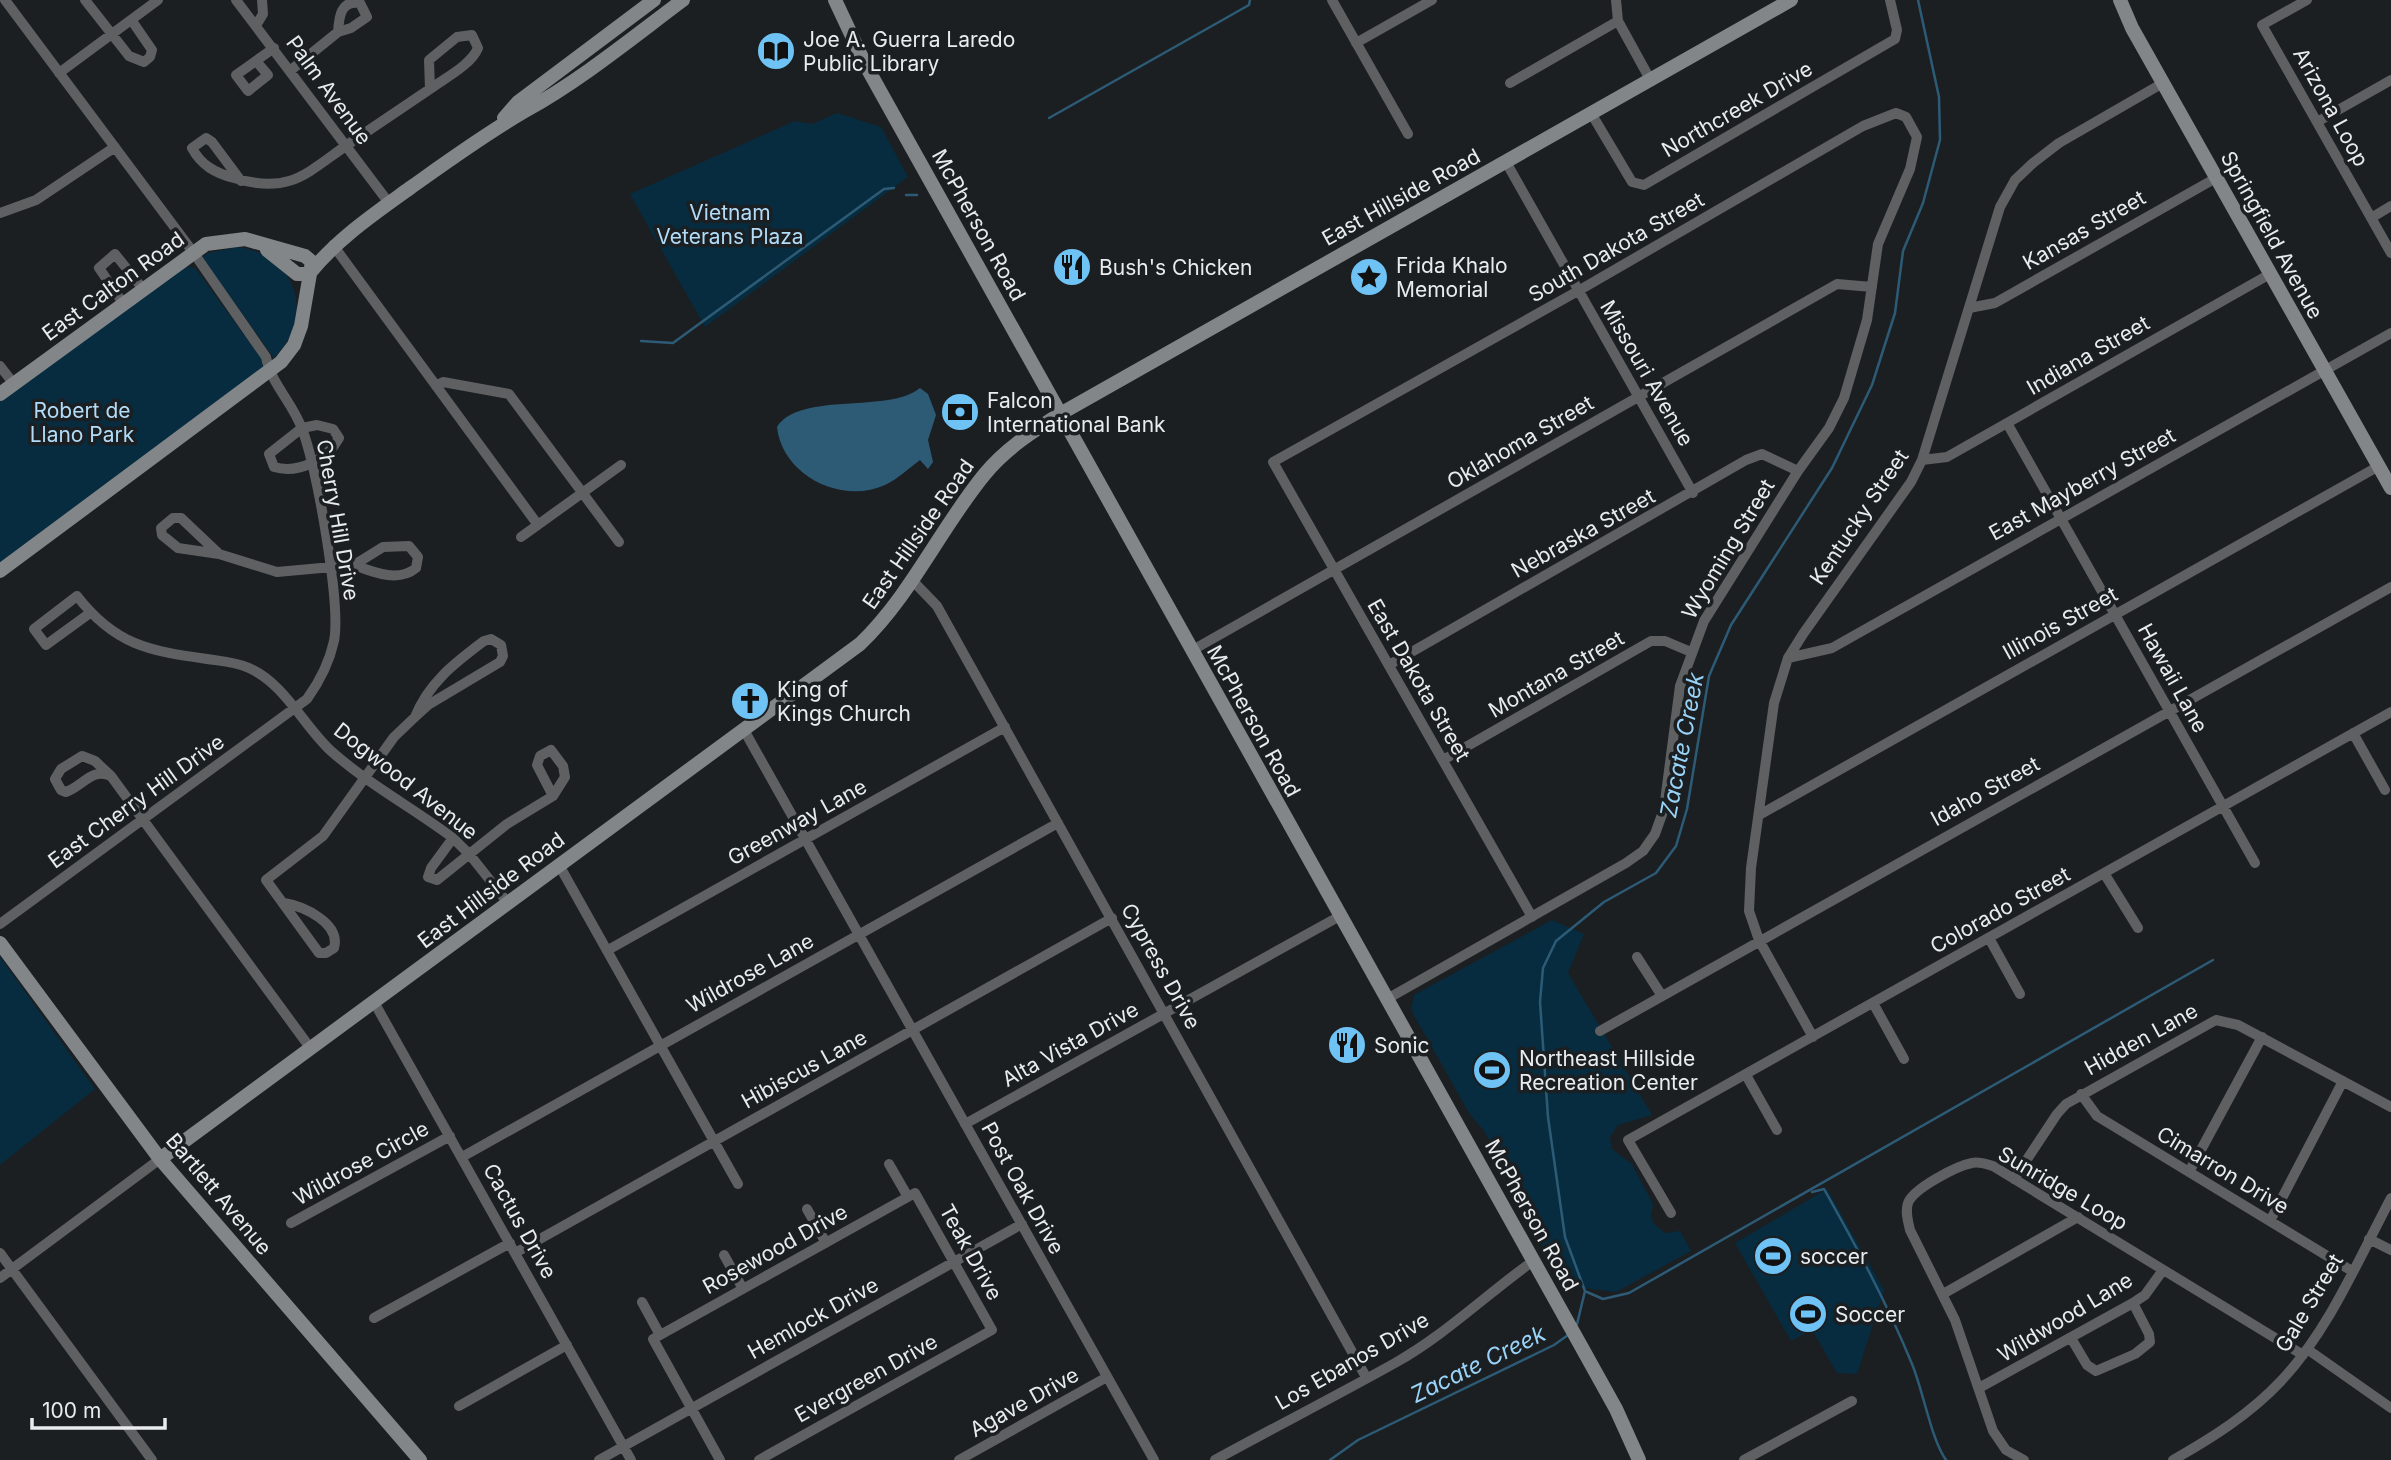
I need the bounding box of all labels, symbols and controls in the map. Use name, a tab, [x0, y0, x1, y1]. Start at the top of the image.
place label: Joe A. Guerra Laredo Public Library	[803, 27, 1015, 76]
library icon: Joe A. Guerra Laredo Public Library	[755, 30, 797, 72]
street label: Palm Avenue	[281, 31, 377, 149]
street label: Arizona Loop	[2288, 43, 2374, 171]
street label: Northcreek Drive	[1657, 56, 1817, 162]
street label: East Hillside Road	[1318, 143, 1484, 251]
street label: McPherson Road	[927, 145, 1031, 305]
street label: Springfield Avenue	[2216, 147, 2328, 323]
street label: Kansas Street	[2018, 185, 2150, 275]
street label: South Dakota Street	[1524, 187, 1708, 307]
park label: Vietnam Veterans Plaza	[656, 200, 804, 249]
street label: East Calton Road	[37, 226, 189, 346]
restaurant icon: Bush's Chicken	[1051, 246, 1093, 288]
place label: Frida Khalo Memorial	[1396, 253, 1508, 302]
place label: Bush's Chicken	[1099, 255, 1253, 280]
place icon: Frida Khalo Memorial	[1348, 256, 1390, 298]
street label: Missouri Avenue	[1595, 296, 1699, 450]
street label: Indiana Street	[2022, 310, 2154, 400]
place label: Falcon International Bank	[987, 388, 1166, 437]
street label: Oklahoma Street	[1442, 390, 1598, 494]
bank icon: Falcon International Bank	[939, 391, 981, 433]
park label: Robert de Llano Park	[30, 398, 135, 447]
street label: East Mayberry Street	[1984, 422, 2180, 546]
street label: Cherry Hill Drive	[312, 438, 364, 602]
street label: Kentucky Street	[1805, 445, 1914, 589]
street label: East Hillside Road	[857, 454, 979, 614]
street label: Wyoming Street	[1676, 474, 1780, 623]
street label: Nebraska Street	[1507, 483, 1659, 583]
street label: Illinois Street	[1998, 581, 2122, 665]
street label: East Dakota Street	[1362, 595, 1476, 766]
street label: Hawaii Lane	[2133, 619, 2213, 737]
street label: Montana Street	[1484, 625, 1628, 723]
street label: McPherson Road	[1202, 641, 1306, 801]
water label: Zacate Creek	[1654, 670, 1710, 820]
place label: King of Kings Church	[777, 677, 911, 726]
church icon: King of Kings Church	[729, 680, 771, 722]
street label: Dogwood Avenue	[329, 717, 483, 845]
street label: East Cherry Hill Drive	[43, 729, 229, 873]
street label: Idaho Street	[1926, 751, 2044, 831]
street label: Greenway Lane	[723, 774, 871, 870]
street label: East Hillside Road	[413, 827, 569, 953]
street label: Colorado Street	[1926, 861, 2074, 959]
street label: Cypress Drive	[1116, 899, 1206, 1033]
street label: Wildrose Lane	[682, 928, 818, 1018]
street label: Alta Vista Drive	[997, 996, 1143, 1092]
street label: Hidden Lane	[2080, 998, 2202, 1080]
street label: Hibiscus Lane	[737, 1024, 871, 1114]
restaurant icon: Sonic	[1326, 1024, 1368, 1066]
place label: Sonic	[1374, 1033, 1430, 1058]
place label: Northeast Hillside Recreation Center	[1519, 1046, 1698, 1095]
sports icon: Northeast Hillside Recreation Center	[1471, 1049, 1513, 1091]
street label: Wildrose Circle	[289, 1116, 433, 1210]
street label: Post Oak Drive	[976, 1118, 1070, 1258]
street label: Cimarron Drive	[2153, 1121, 2293, 1219]
street label: Bartlett Avenue	[161, 1128, 277, 1260]
street label: McPherson Road	[1480, 1135, 1584, 1295]
street label: Sunridge Loop	[1994, 1141, 2132, 1235]
street label: Cactus Drive	[478, 1159, 562, 1283]
street label: Rosewood Drive	[698, 1199, 852, 1299]
street label: Teak Drive	[934, 1200, 1008, 1304]
sports icon: soccer	[1752, 1235, 1794, 1277]
place label: soccer	[1800, 1244, 1868, 1269]
street label: Gale Street	[2270, 1249, 2348, 1357]
street label: Wildwood Lane	[1993, 1267, 2137, 1367]
street label: Hemlock Drive	[743, 1272, 883, 1364]
sports icon: Soccer	[1787, 1293, 1829, 1335]
place label: Soccer	[1835, 1302, 1905, 1327]
street label: Los Ebanos Drive	[1271, 1307, 1433, 1415]
water label: Zacate Creek	[1406, 1319, 1551, 1409]
street label: Evergreen Drive	[790, 1328, 942, 1428]
street label: Agave Drive	[965, 1362, 1083, 1442]
scale bar	[32, 1386, 164, 1430]
text: 100 m	[42, 1398, 101, 1423]

